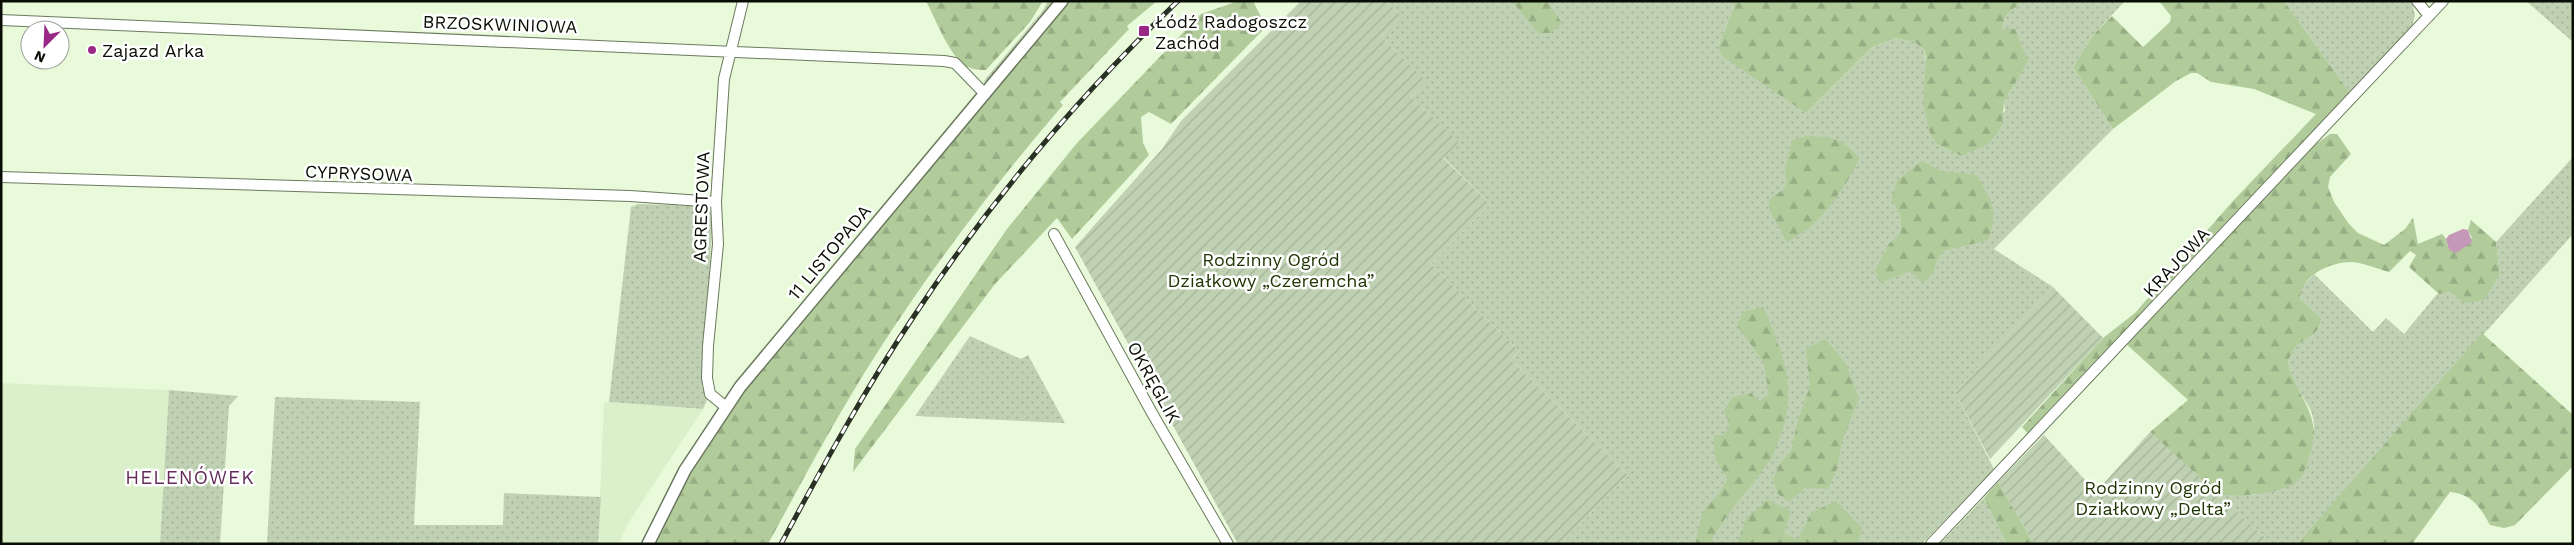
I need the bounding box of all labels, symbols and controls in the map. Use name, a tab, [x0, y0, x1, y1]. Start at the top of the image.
street label: BRZOSKWINIOWA	[422, 11, 578, 37]
place label: Łódź Radogoszcz Zachód	[1155, 11, 1307, 53]
north arrow	[20, 20, 70, 70]
marker: Łódź Radogoszcz Zachód	[1137, 24, 1151, 38]
place label: Zajazd Arka	[102, 40, 204, 61]
marker: Zajazd Arka	[86, 44, 98, 56]
text: N	[32, 47, 48, 66]
street label: AGRESTOWA	[689, 151, 713, 263]
street label: CYPRYSOWA	[305, 161, 413, 185]
street label: 11 LISTOPADA	[783, 200, 875, 304]
street label: KRAJOWA	[2138, 223, 2214, 301]
park label: Rodzinny Ogród Działkowy „Czeremcha”	[1167, 249, 1375, 291]
street label: OKRĘGLIK	[1123, 338, 1185, 426]
district label: HELENÓWEK	[125, 466, 255, 489]
park label: Rodzinny Ogród Działkowy „Delta”	[2075, 477, 2231, 519]

